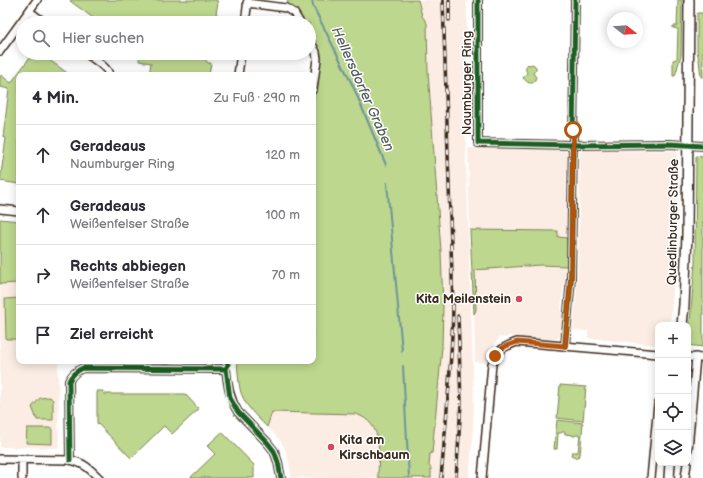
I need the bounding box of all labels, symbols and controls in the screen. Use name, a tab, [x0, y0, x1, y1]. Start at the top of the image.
north arrow	[607, 12, 643, 48]
search box	[16, 16, 316, 60]
water label: Hellersdorfer Graben	[328, 24, 398, 154]
icon: search	[30, 27, 52, 49]
text: Hier suchen	[62, 29, 144, 48]
street label: Naumburger Ring	[459, 31, 475, 135]
text: 4 Min.	[32, 88, 79, 108]
text: Zu Fuß · 290 m	[214, 90, 300, 106]
route start	[564, 121, 582, 139]
text: Geradeaus	[70, 137, 146, 156]
icon: ahead	[32, 144, 54, 166]
text: 120 m	[265, 147, 300, 163]
text: Naumburger Ring	[70, 156, 175, 172]
street label: Quedlinburger Straße	[664, 158, 682, 285]
text: Geradeaus	[70, 197, 146, 216]
icon: ahead	[32, 204, 54, 226]
text: 100 m	[265, 207, 300, 223]
text: Weißenfelser Straße	[70, 216, 189, 232]
text: Rechts abbiegen	[70, 257, 186, 276]
icon: right	[32, 264, 54, 286]
text: 70 m	[272, 267, 300, 283]
text: Weißenfelser Straße	[70, 276, 189, 292]
place label: Kita Meilenstein	[416, 291, 511, 307]
marker: Kita Meilenstein	[514, 294, 524, 304]
map controls	[655, 322, 691, 466]
button: +	[655, 322, 691, 358]
icon: arrive	[32, 324, 54, 346]
text: Ziel erreicht	[70, 325, 153, 344]
route end	[486, 347, 504, 365]
button: −	[655, 358, 691, 394]
button: locate	[655, 394, 691, 430]
button: layers	[655, 430, 691, 466]
place label: Kita am Kirschbaum	[339, 432, 410, 463]
marker: Kita am Kirschbaum	[326, 442, 336, 452]

